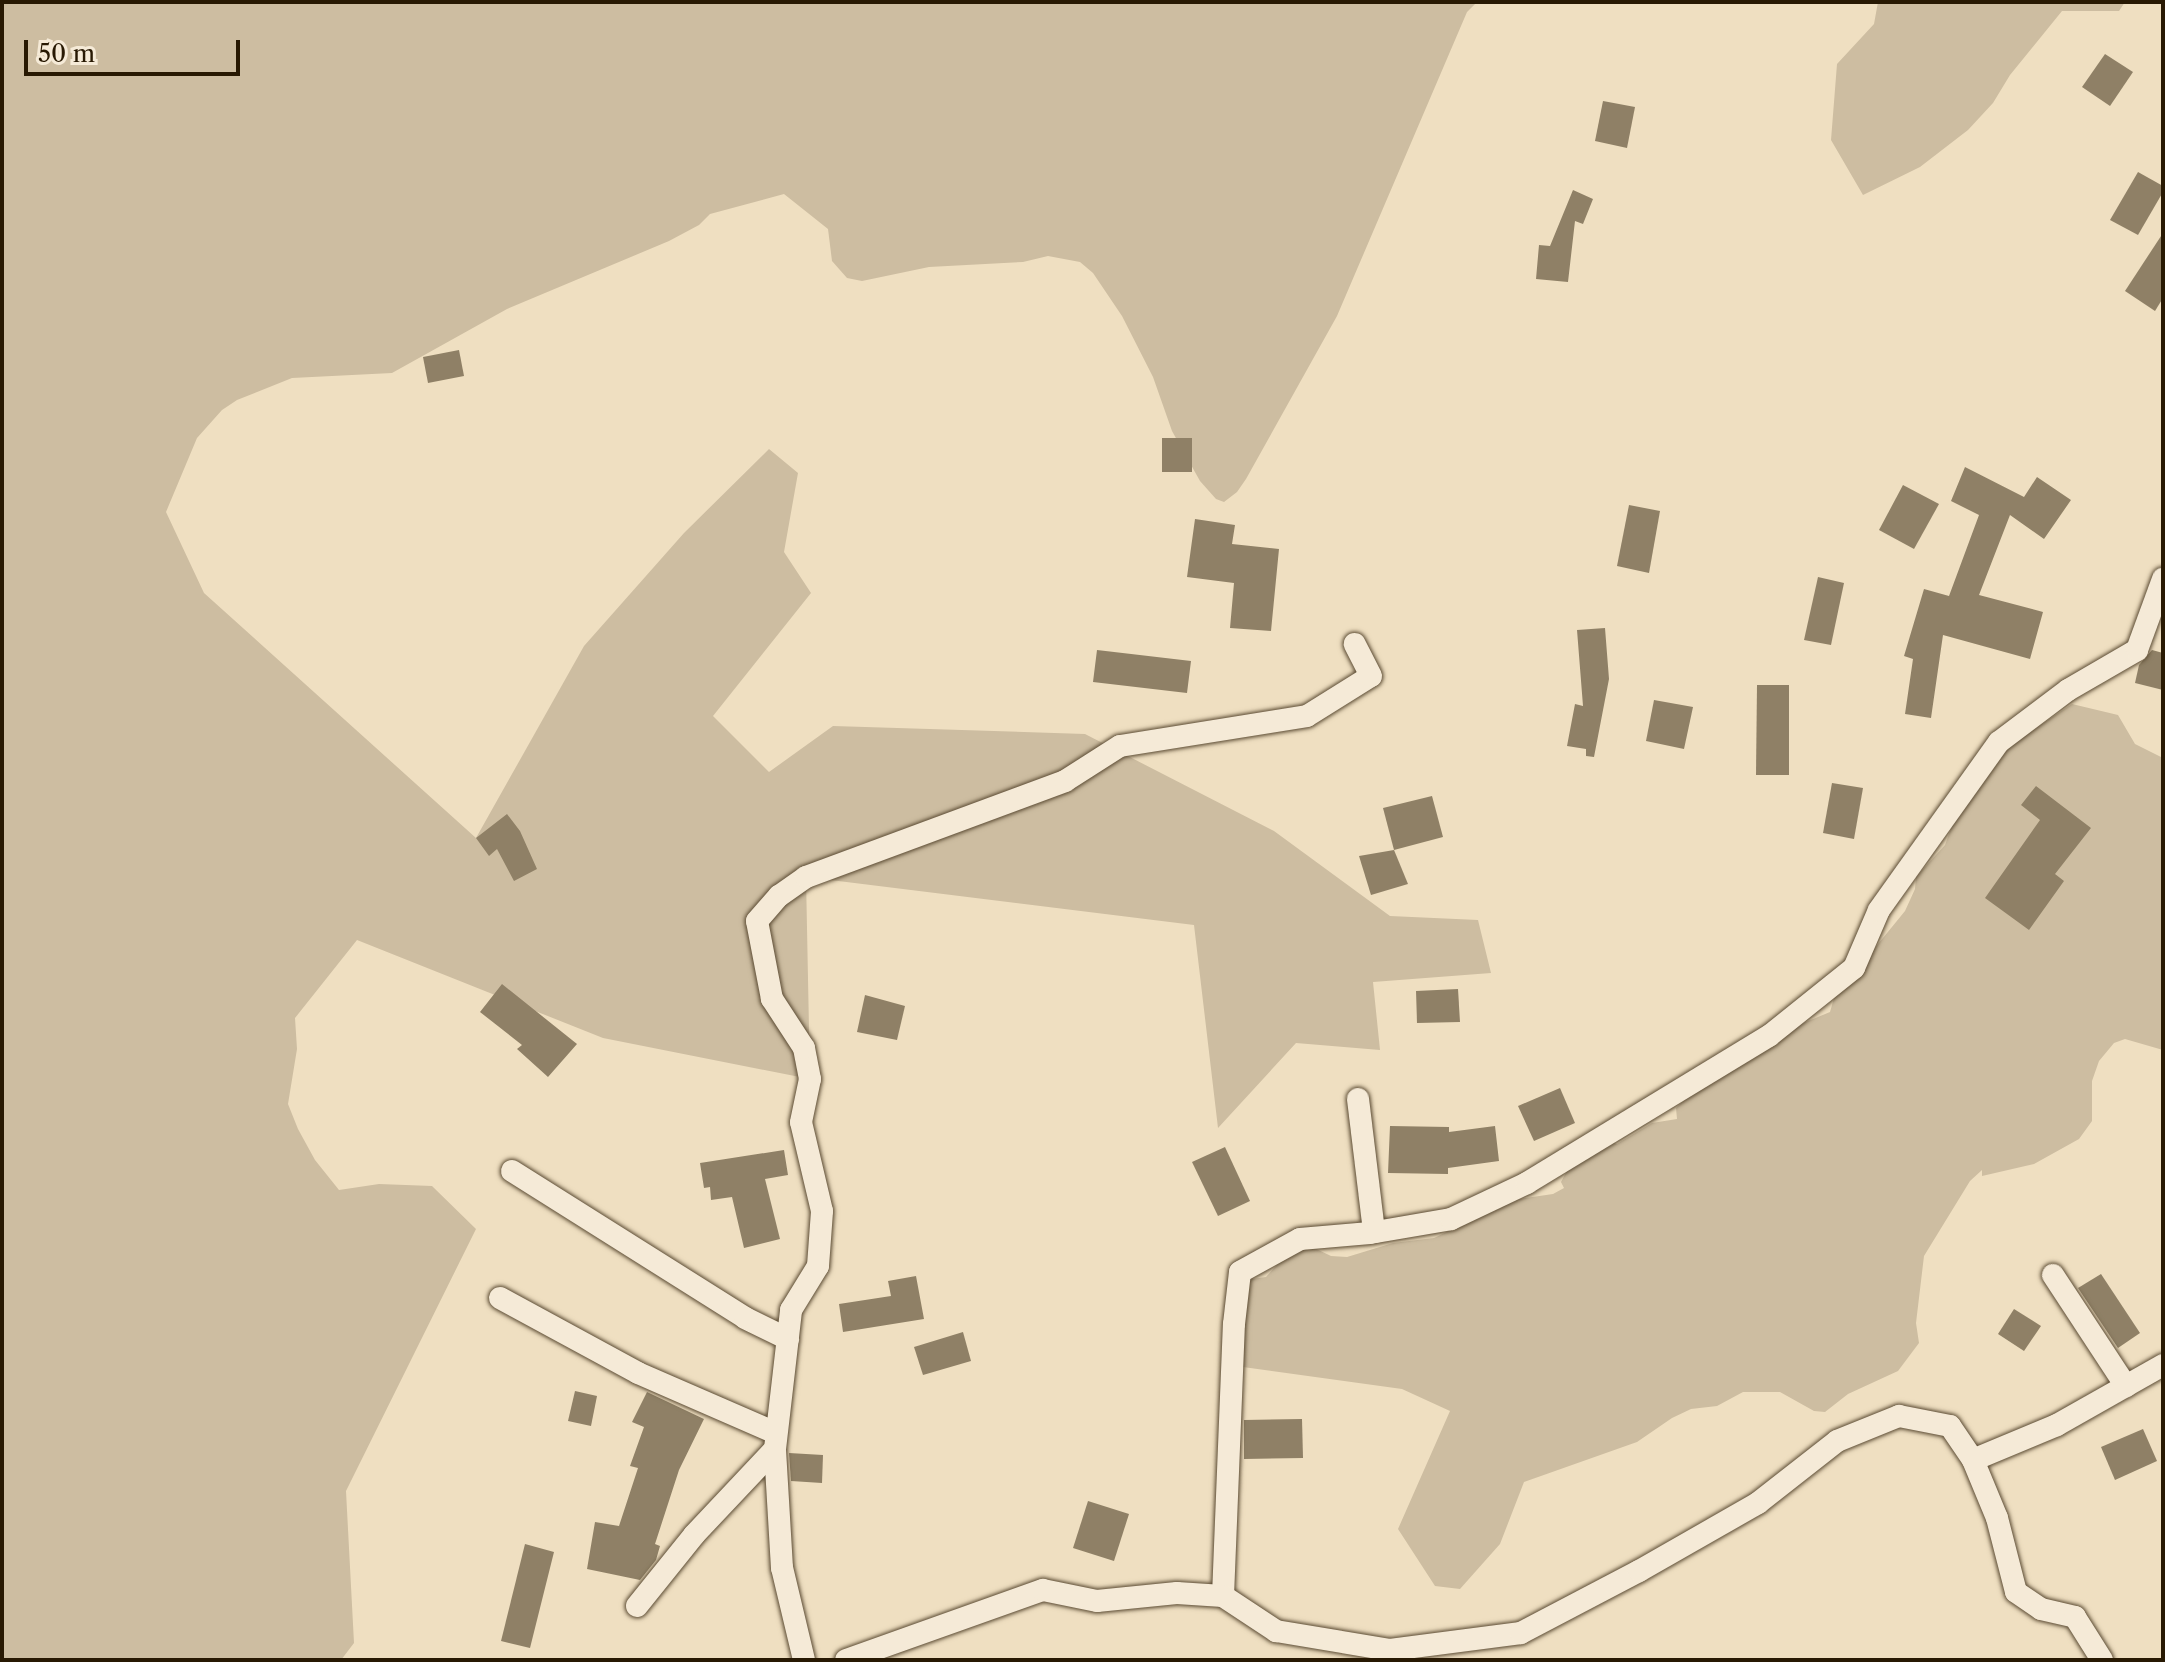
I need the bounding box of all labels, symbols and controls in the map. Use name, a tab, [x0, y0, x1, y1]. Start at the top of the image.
scale bar	[28, 24, 244, 74]
text: 50 m	[38, 39, 95, 68]

